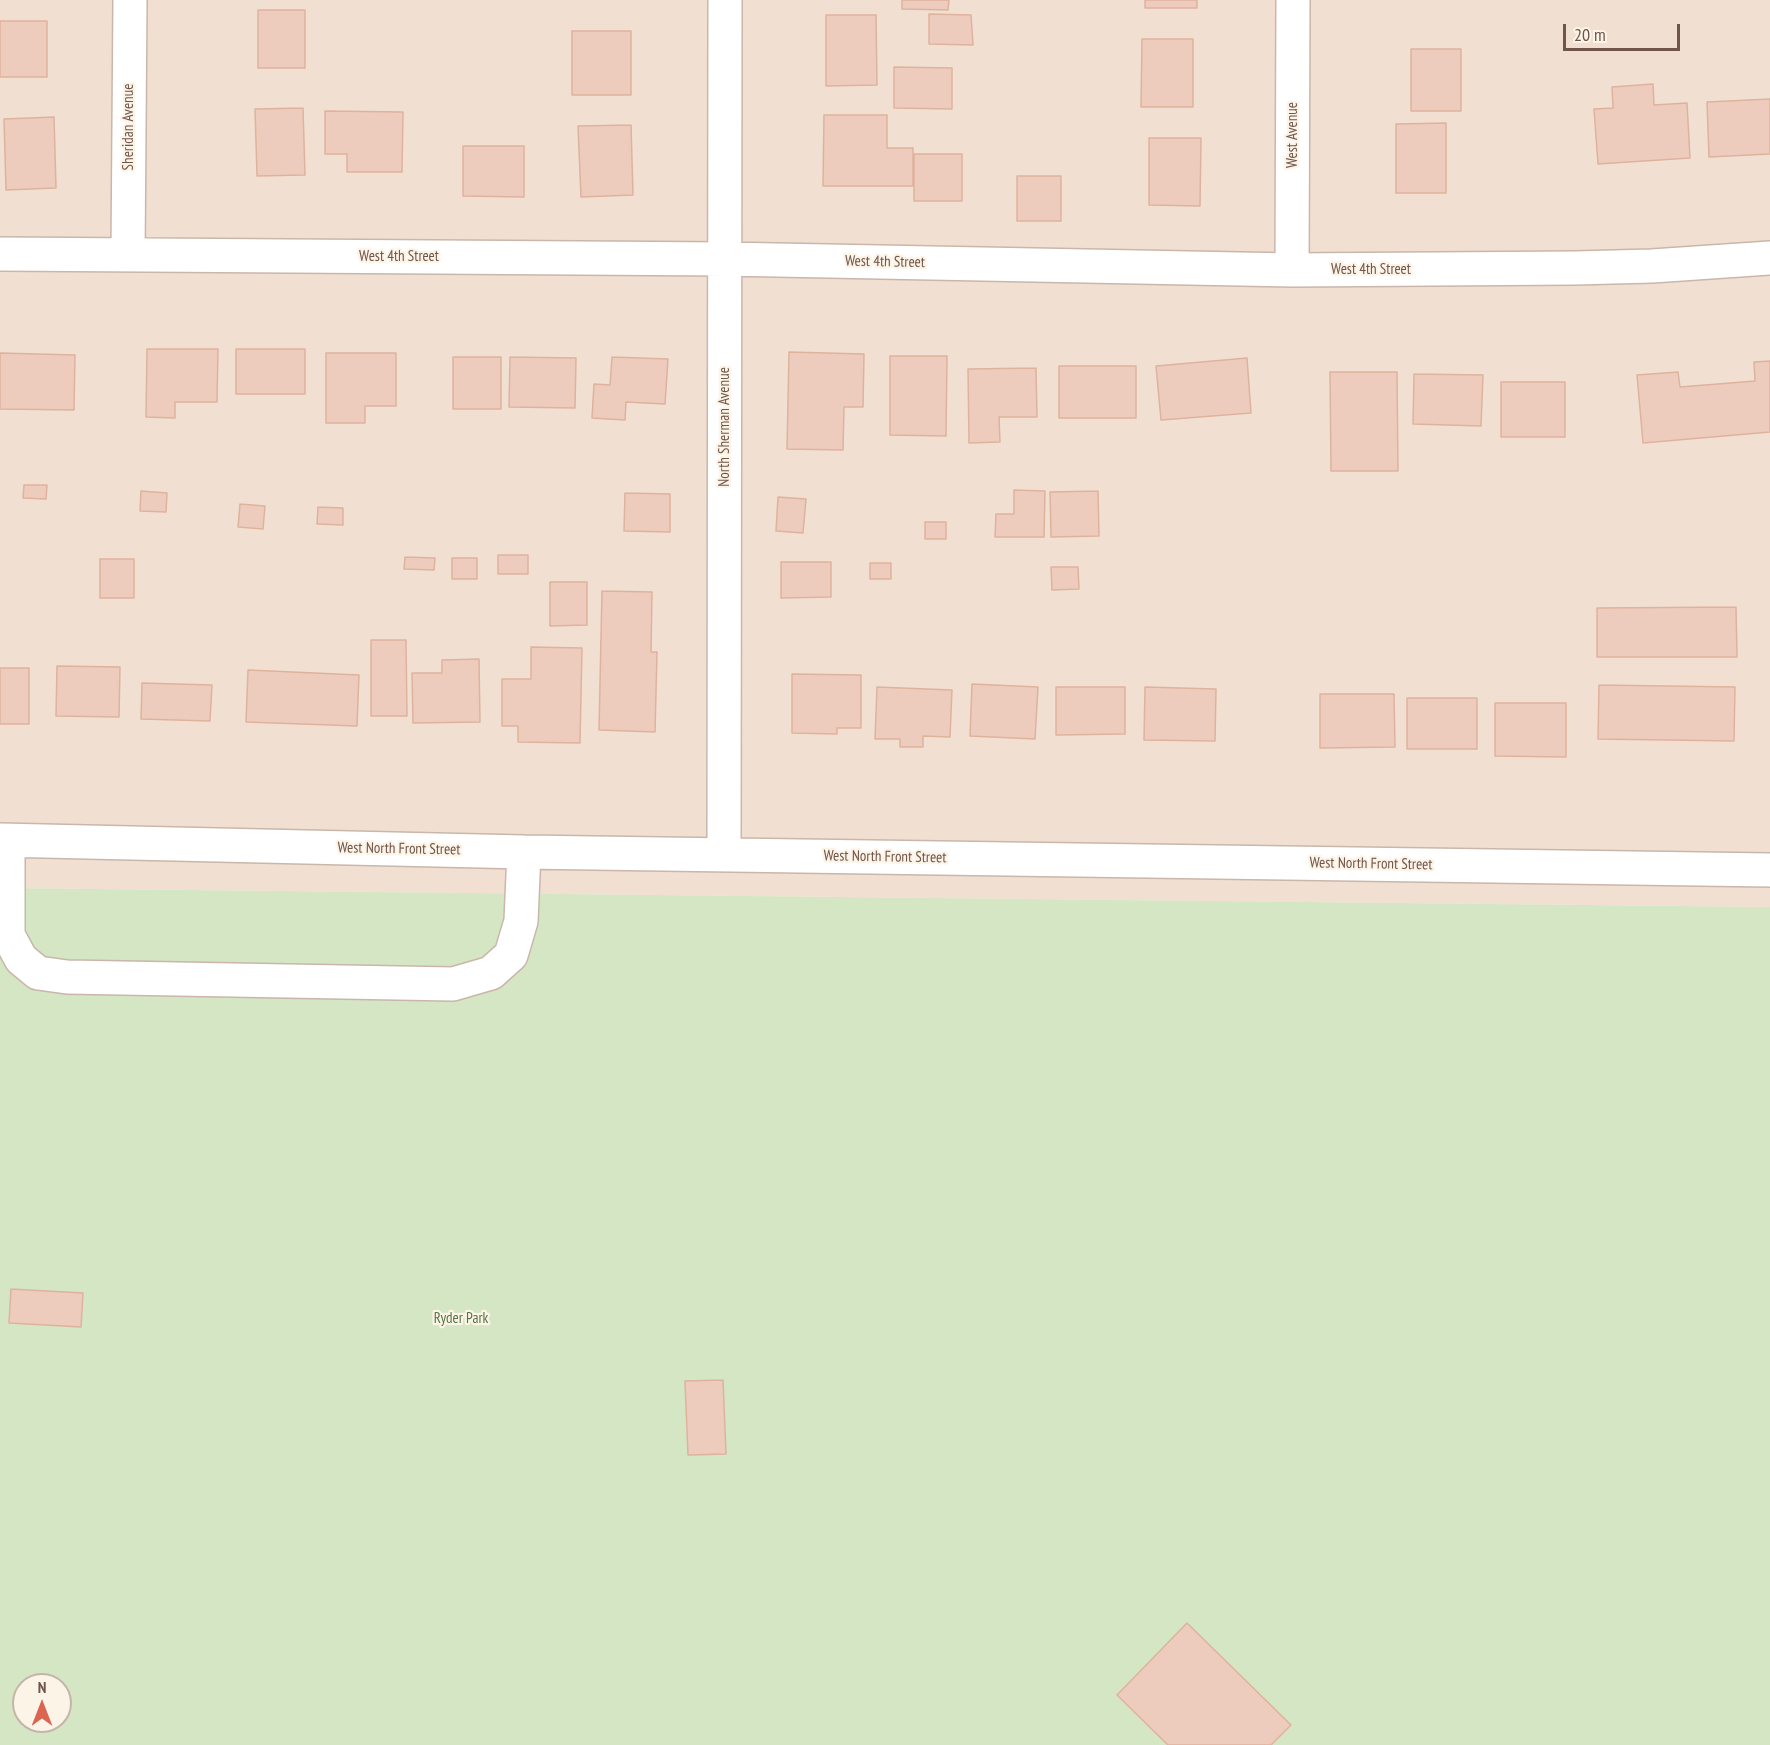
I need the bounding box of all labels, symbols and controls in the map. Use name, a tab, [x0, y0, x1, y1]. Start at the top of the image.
scale bar	[1566, 12, 1683, 50]
text: 20 m	[1574, 23, 1606, 46]
street label: Sheridan Avenue	[120, 84, 138, 170]
street label: West Avenue	[1284, 102, 1302, 168]
street label: West 4th Street	[359, 248, 439, 266]
street label: West 4th Street	[845, 252, 925, 272]
street label: West 4th Street	[1331, 261, 1411, 279]
street label: North Sherman Avenue	[716, 367, 734, 487]
street label: West North Front Street	[337, 839, 461, 859]
street label: West North Front Street	[823, 847, 947, 867]
street label: West North Front Street	[1309, 854, 1433, 874]
park label: Ryder Park	[434, 1310, 488, 1328]
north arrow	[12, 1673, 72, 1733]
text: N	[38, 1677, 46, 1697]

